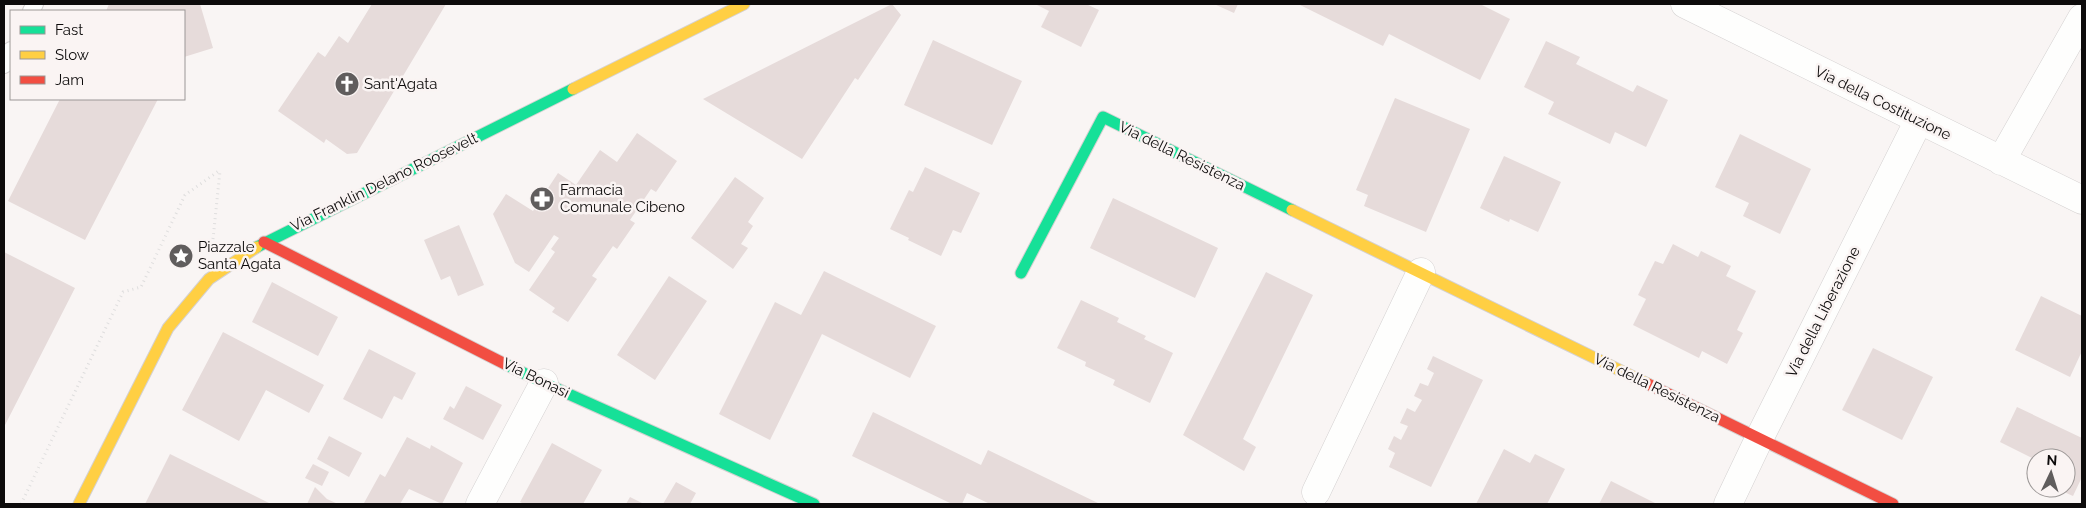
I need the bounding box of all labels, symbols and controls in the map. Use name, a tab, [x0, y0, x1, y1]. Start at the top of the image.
legend	[10, 10, 185, 100]
text: Fast	[55, 21, 83, 39]
text: Slow	[55, 46, 89, 64]
street label: Via della Costituzione	[1812, 62, 1954, 144]
text: Jam	[55, 71, 84, 89]
church icon: Sant'Agata	[334, 71, 360, 97]
place label: Sant'Agata	[364, 75, 437, 93]
street label: Via della Resistenza	[1116, 118, 1248, 194]
street label: Via Franklin Delano Roosevelt	[288, 129, 480, 235]
place label: Farmacia Comunale Cibeno	[560, 181, 685, 216]
pharmacy icon: Farmacia Comunale Cibeno	[529, 186, 555, 212]
place label: Piazzale Santa Agata	[198, 238, 281, 273]
place icon: Piazzale Santa Agata	[168, 243, 194, 269]
street label: Via della Liberazione	[1782, 243, 1864, 380]
street label: Via della Resistenza	[1591, 350, 1723, 426]
street label: Via Bonasi	[500, 354, 572, 402]
north arrow	[2026, 448, 2076, 498]
text: N	[2046, 452, 2058, 468]

